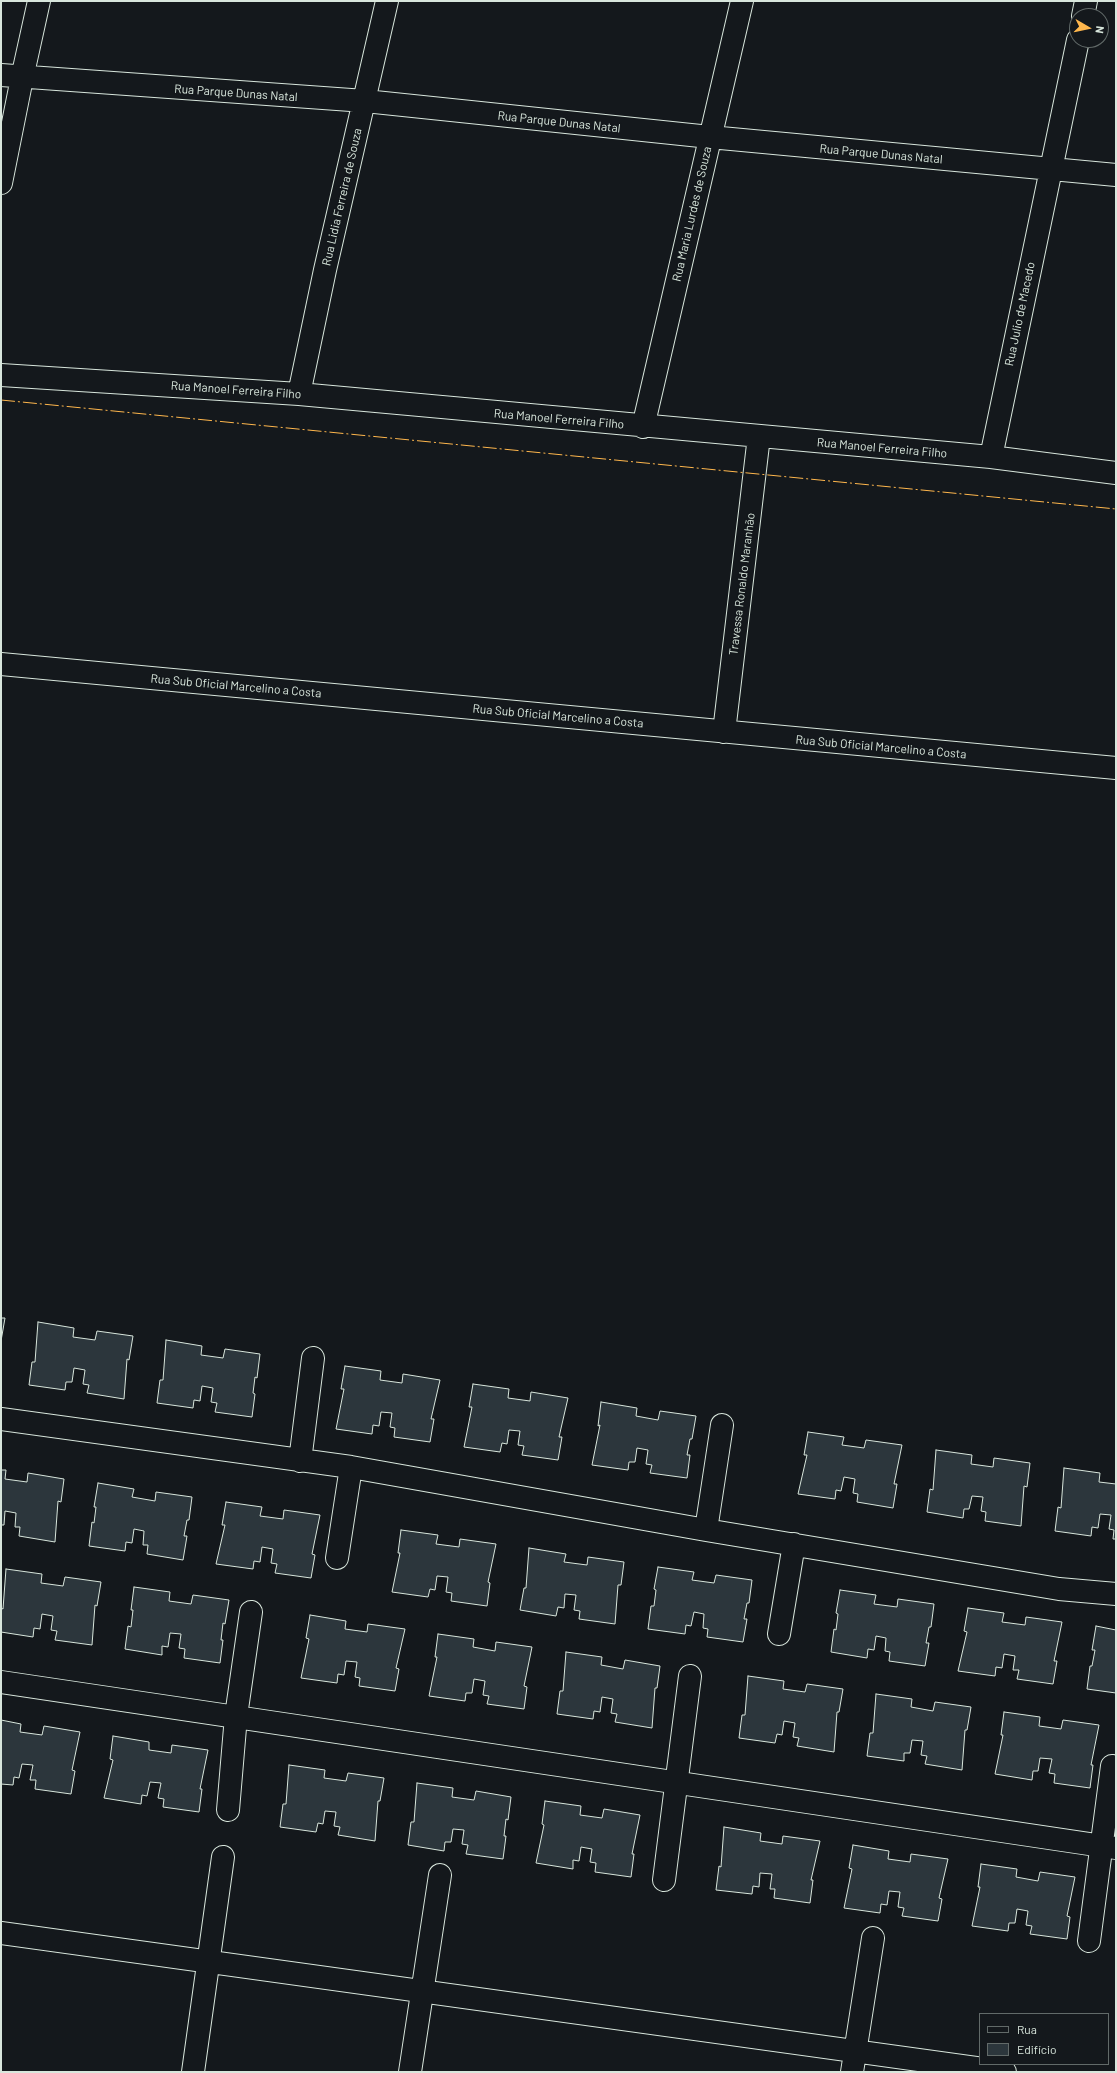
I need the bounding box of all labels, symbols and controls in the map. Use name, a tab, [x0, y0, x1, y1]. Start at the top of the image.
north arrow	[1069, 8, 1109, 48]
text: N	[1093, 25, 1107, 34]
street label: Rua Parque Dunas Natal	[174, 82, 298, 104]
street label: Rua Parque Dunas Natal	[497, 108, 621, 136]
street label: Rua Lidia Ferreira de Souza	[319, 127, 365, 267]
street label: Rua Parque Dunas Natal	[819, 141, 943, 167]
street label: Rua Maria Lurdes de Souza	[669, 145, 715, 283]
street label: Rua Julio de Macedo	[1002, 261, 1038, 367]
street label: Rua Manoel Ferreira Filho	[170, 378, 302, 402]
street label: Rua Manoel Ferreira Filho	[493, 406, 625, 432]
street label: Rua Manoel Ferreira Filho	[816, 435, 948, 461]
street label: Travessa Ronaldo Maranhão	[726, 512, 758, 656]
street label: Rua Sub Oficial Marcelino a Costa	[150, 671, 322, 701]
street label: Rua Sub Oficial Marcelino a Costa	[472, 701, 644, 731]
street label: Rua Sub Oficial Marcelino a Costa	[795, 732, 967, 762]
legend	[979, 2013, 1109, 2065]
text: Rua	[1017, 2022, 1037, 2036]
text: Edifício	[1017, 2042, 1057, 2056]

